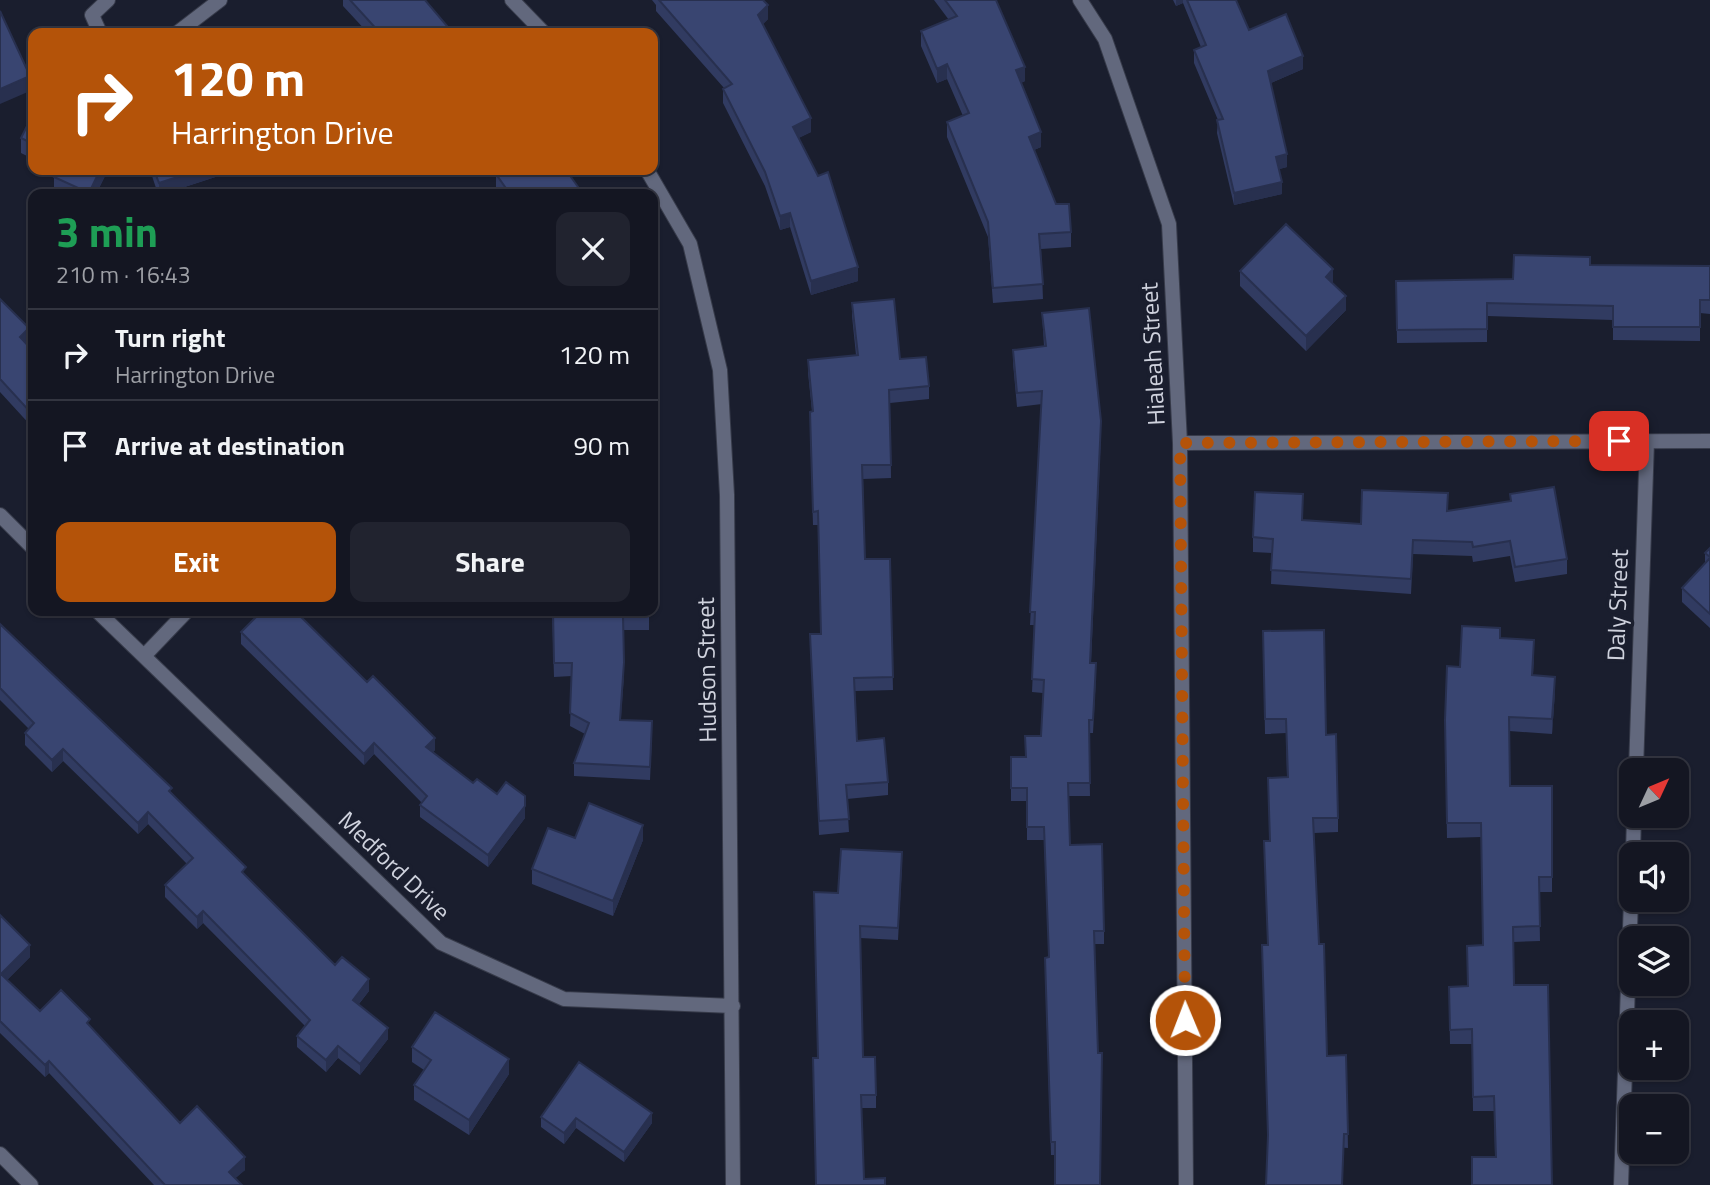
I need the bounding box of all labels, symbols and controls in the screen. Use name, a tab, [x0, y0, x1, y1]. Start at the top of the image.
text: 120 m	[171, 40, 305, 115]
icon: right	[56, 56, 147, 147]
text: Harrington Drive	[171, 108, 394, 156]
text: 3 min	[56, 199, 158, 263]
button: close	[556, 212, 630, 286]
text: 210 m · 16:43	[56, 257, 191, 292]
street label: Hialeah Street	[1130, 281, 1174, 427]
text: Turn right	[115, 318, 226, 357]
text: 120 m	[559, 335, 630, 374]
icon: right	[56, 336, 94, 374]
text: Harrington Drive	[115, 357, 275, 392]
pin	[1589, 411, 1649, 471]
icon: arrive	[1600, 422, 1638, 460]
text: Arrive at destination	[115, 426, 345, 465]
text: 90 m	[573, 426, 630, 465]
icon: arrive	[56, 427, 94, 465]
button: Exit	[56, 522, 336, 602]
button: Share	[350, 522, 630, 602]
street label: Daly Street	[1597, 548, 1637, 661]
street label: Hudson Street	[687, 596, 725, 743]
north arrow	[1619, 758, 1689, 828]
map controls	[1619, 758, 1689, 1164]
street label: Medford Drive	[330, 802, 459, 928]
button: sound	[1619, 842, 1689, 912]
button: layers	[1619, 926, 1689, 996]
position arrow	[1148, 983, 1222, 1057]
button: +	[1619, 1010, 1689, 1080]
button: −	[1619, 1094, 1689, 1164]

